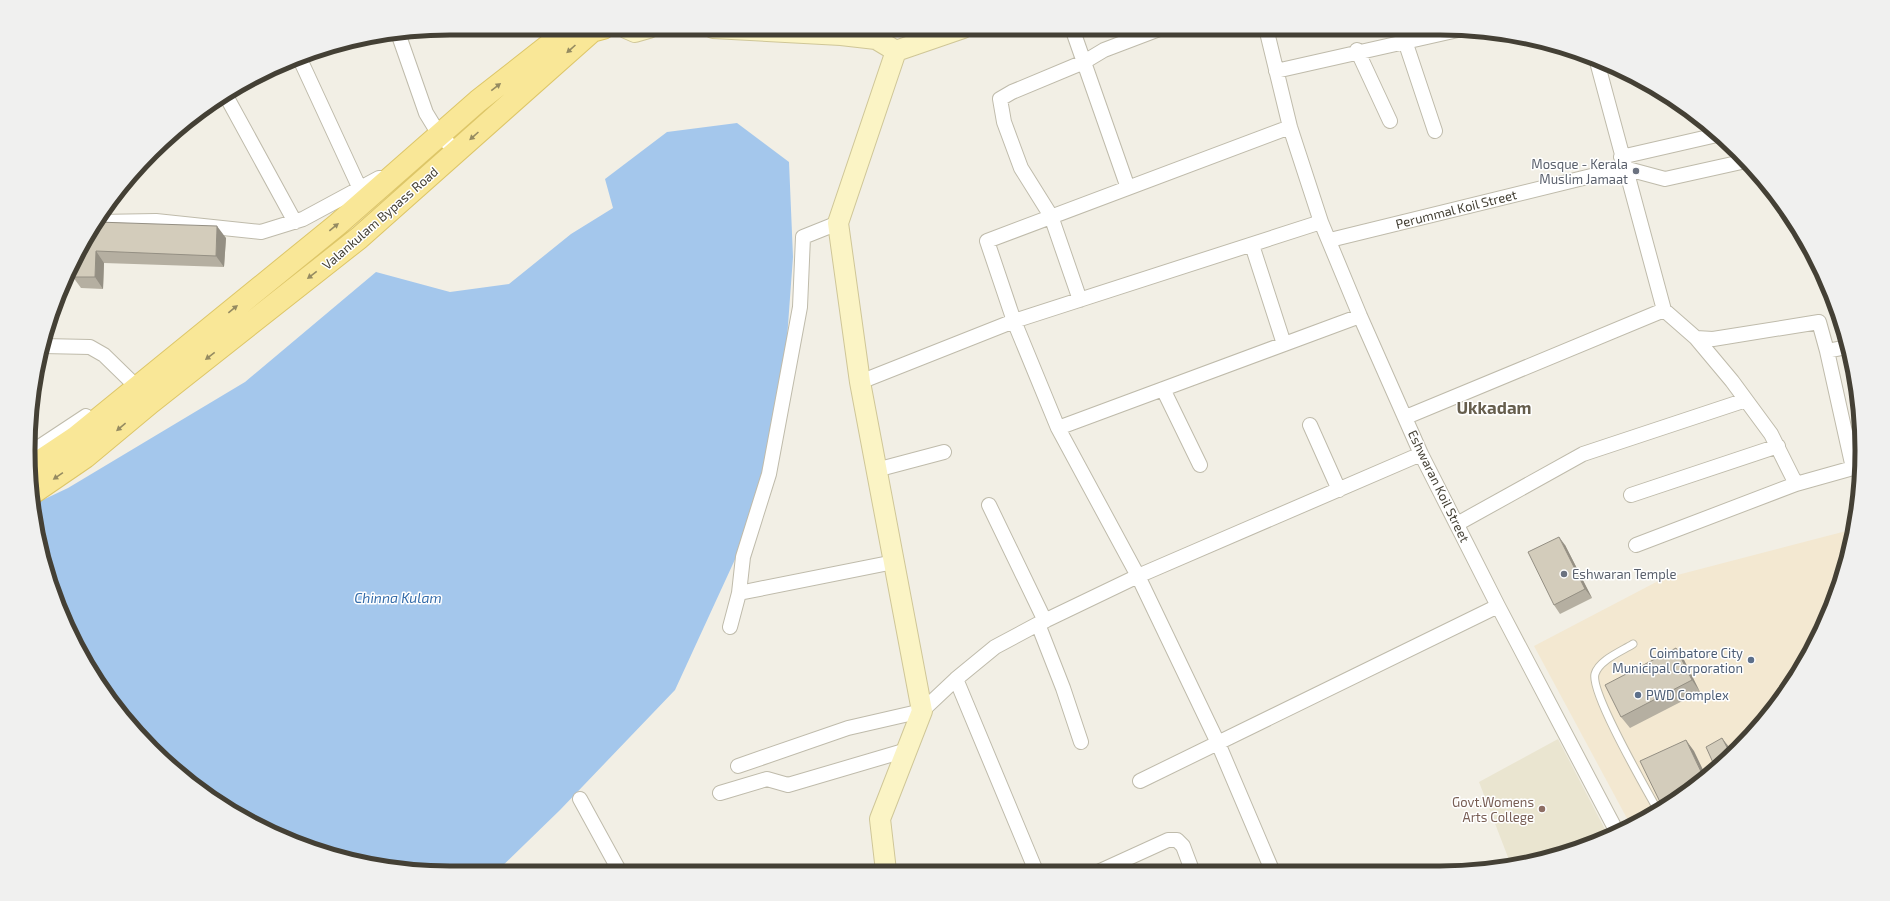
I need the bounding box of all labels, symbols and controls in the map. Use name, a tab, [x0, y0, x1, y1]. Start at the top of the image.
one-way arrow	[566, 44, 576, 54]
one-way arrow	[490, 83, 501, 92]
one-way arrow	[469, 131, 479, 141]
place label: Mosque - Kerala Muslim Jamaat	[1531, 156, 1628, 187]
street label: Valankulam Bypass Road	[319, 163, 441, 273]
marker: Mosque - Kerala Muslim Jamaat	[1631, 166, 1641, 176]
street label: Perummal Koil Street	[1394, 186, 1518, 232]
one-way arrow	[328, 223, 339, 231]
one-way arrow	[307, 271, 318, 280]
one-way arrow	[228, 305, 238, 314]
one-way arrow	[204, 352, 215, 360]
district label: Ukkadam	[1456, 397, 1532, 417]
one-way arrow	[116, 422, 127, 431]
street label: Eshwaran Koil Street	[1405, 427, 1473, 545]
one-way arrow	[53, 472, 63, 480]
place label: Eshwaran Temple	[1572, 566, 1677, 582]
marker: Eshwaran Temple	[1559, 569, 1569, 579]
water label: Chinna Kulam	[354, 589, 442, 606]
place label: Coimbatore City Municipal Corporation	[1612, 645, 1743, 676]
marker: Coimbatore City Municipal Corporation	[1746, 655, 1756, 665]
place label: PWD Complex	[1646, 687, 1729, 703]
marker: PWD Complex	[1633, 690, 1643, 700]
place label: Govt.Womens Arts College	[1452, 794, 1534, 825]
marker: Govt.Womens Arts College	[1537, 804, 1547, 814]

